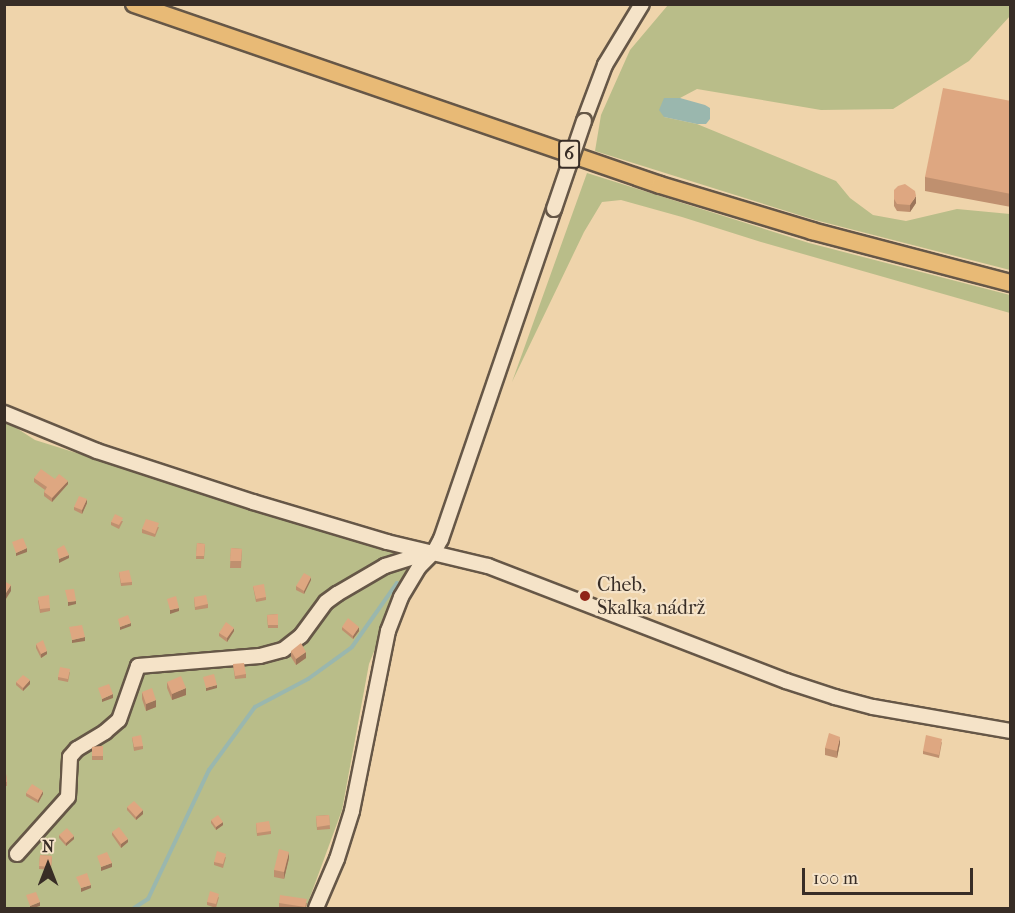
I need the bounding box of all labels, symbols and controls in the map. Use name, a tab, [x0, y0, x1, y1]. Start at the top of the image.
road number: 6	[557, 139, 581, 169]
place label: Cheb, Skalka nádrž	[597, 572, 705, 619]
marker: Cheb, Skalka nádrž	[578, 589, 592, 603]
north arrow	[18, 835, 78, 895]
text: N	[42, 837, 54, 856]
scale bar	[805, 856, 976, 894]
text: 100 m	[813, 868, 858, 889]

